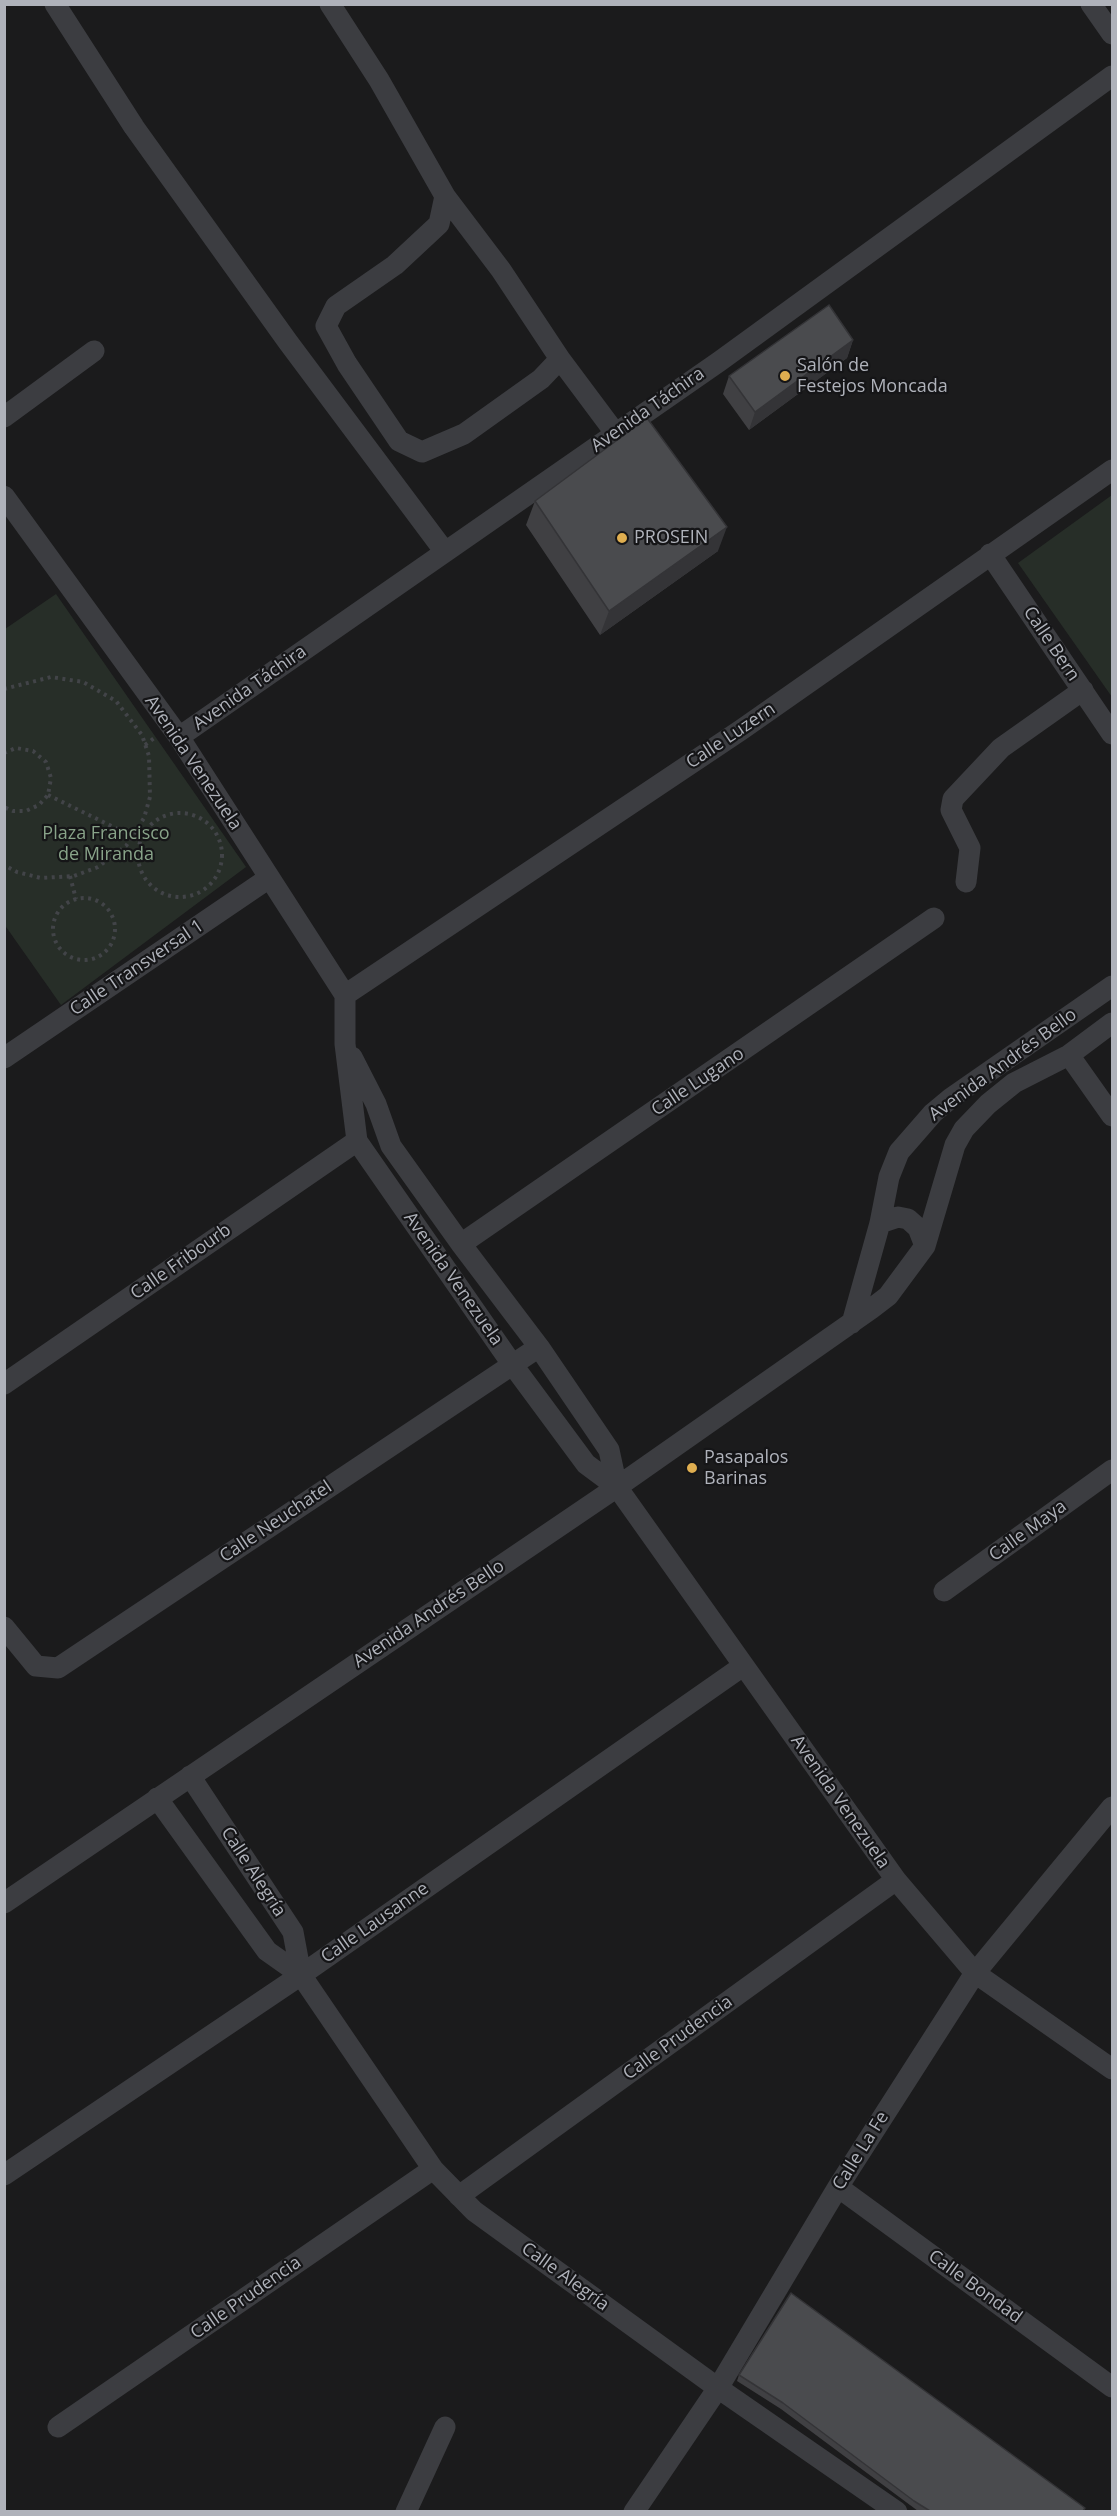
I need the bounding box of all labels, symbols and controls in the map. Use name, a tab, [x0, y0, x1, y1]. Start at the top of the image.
place label: Salón de Festejos Moncada	[797, 355, 948, 398]
street label: Avenida Táchira	[587, 363, 709, 457]
marker: Salón de Festejos Moncada	[778, 369, 792, 383]
place label: PROSEIN	[634, 527, 708, 549]
marker: PROSEIN	[615, 531, 629, 545]
street label: Calle Bern	[1018, 603, 1084, 685]
street label: Avenida Táchira	[189, 641, 311, 735]
street label: Avenida Venezuela	[140, 692, 246, 834]
street label: Calle Luzern	[682, 698, 780, 774]
park label: Plaza Francisco de Miranda	[42, 823, 170, 866]
street label: Calle Transversal 1	[66, 915, 208, 1021]
street label: Avenida Andrés Bello	[925, 1004, 1081, 1126]
street label: Calle Lugano	[647, 1043, 749, 1121]
street label: Avenida Venezuela	[399, 1208, 507, 1350]
street label: Calle Fribourb	[127, 1219, 235, 1305]
place label: Pasapalos Barinas	[704, 1447, 788, 1490]
marker: Pasapalos Barinas	[685, 1461, 699, 1475]
street label: Calle Neuchatel	[216, 1477, 336, 1567]
street label: Calle Maya	[985, 1496, 1071, 1566]
street label: Avenida Andrés Bello	[349, 1555, 509, 1673]
street label: Avenida Venezuela	[786, 1731, 894, 1873]
street label: Calle Alegría	[216, 1823, 290, 1921]
street label: Calle Lausanne	[317, 1878, 433, 1968]
street label: Calle Prudencia	[619, 1991, 737, 2085]
street label: Calle La Fe	[828, 2108, 894, 2194]
street label: Calle Alegría	[517, 2238, 613, 2316]
street label: Calle Bondad	[924, 2246, 1026, 2328]
street label: Calle Prudencia	[187, 2252, 305, 2344]

